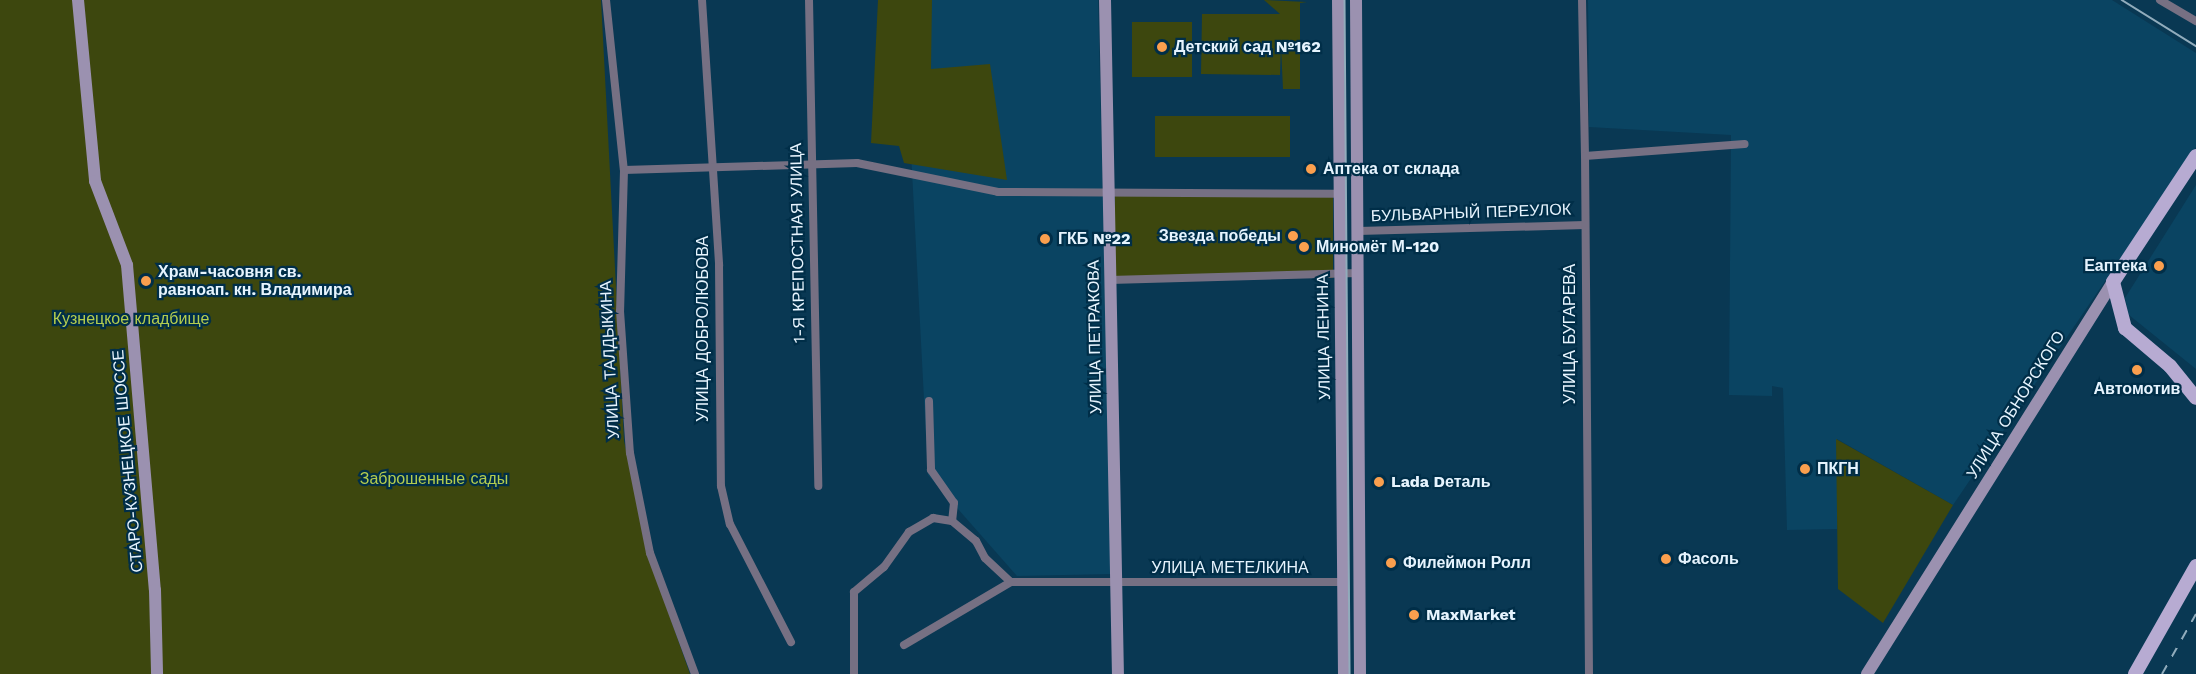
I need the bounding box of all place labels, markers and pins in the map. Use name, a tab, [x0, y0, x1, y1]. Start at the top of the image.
place label: Детский сад №162	[1174, 37, 1321, 57]
marker: Детский сад №162	[1155, 40, 1169, 54]
place label: Аптека от склада	[1323, 159, 1459, 179]
marker: Аптека от склада	[1304, 162, 1318, 176]
place label: Звезда победы	[1159, 226, 1281, 246]
place label: ГКБ №22	[1058, 229, 1131, 249]
marker: Звезда победы	[1286, 229, 1300, 243]
marker: ГКБ №22	[1036, 230, 1054, 248]
place label: Миномёт М-120	[1316, 237, 1439, 257]
marker: Миномёт М-120	[1297, 240, 1311, 254]
place label: Еаптека	[2084, 256, 2147, 276]
marker: Еаптека	[2152, 259, 2166, 273]
place label: Храм-часовня св. равноап. кн. Владимира	[158, 262, 352, 300]
marker: Храм-часовня св. равноап. кн. Владимира	[139, 274, 153, 288]
marker: Автомотив	[2130, 363, 2144, 377]
place label: Автомотив	[2094, 379, 2180, 399]
place label: ПКГН	[1817, 459, 1859, 479]
marker: ПКГН	[1798, 462, 1812, 476]
place label: Lada Dеталь	[1391, 472, 1491, 492]
marker: Lada Dеталь	[1372, 475, 1386, 489]
place label: Фасоль	[1678, 549, 1739, 569]
marker: Фасоль	[1659, 552, 1673, 566]
place label: Филеймон Ролл	[1403, 553, 1531, 573]
marker: Филеймон Ролл	[1384, 556, 1398, 570]
place label: MaxMarket	[1426, 605, 1516, 625]
marker: MaxMarket	[1407, 608, 1421, 622]

